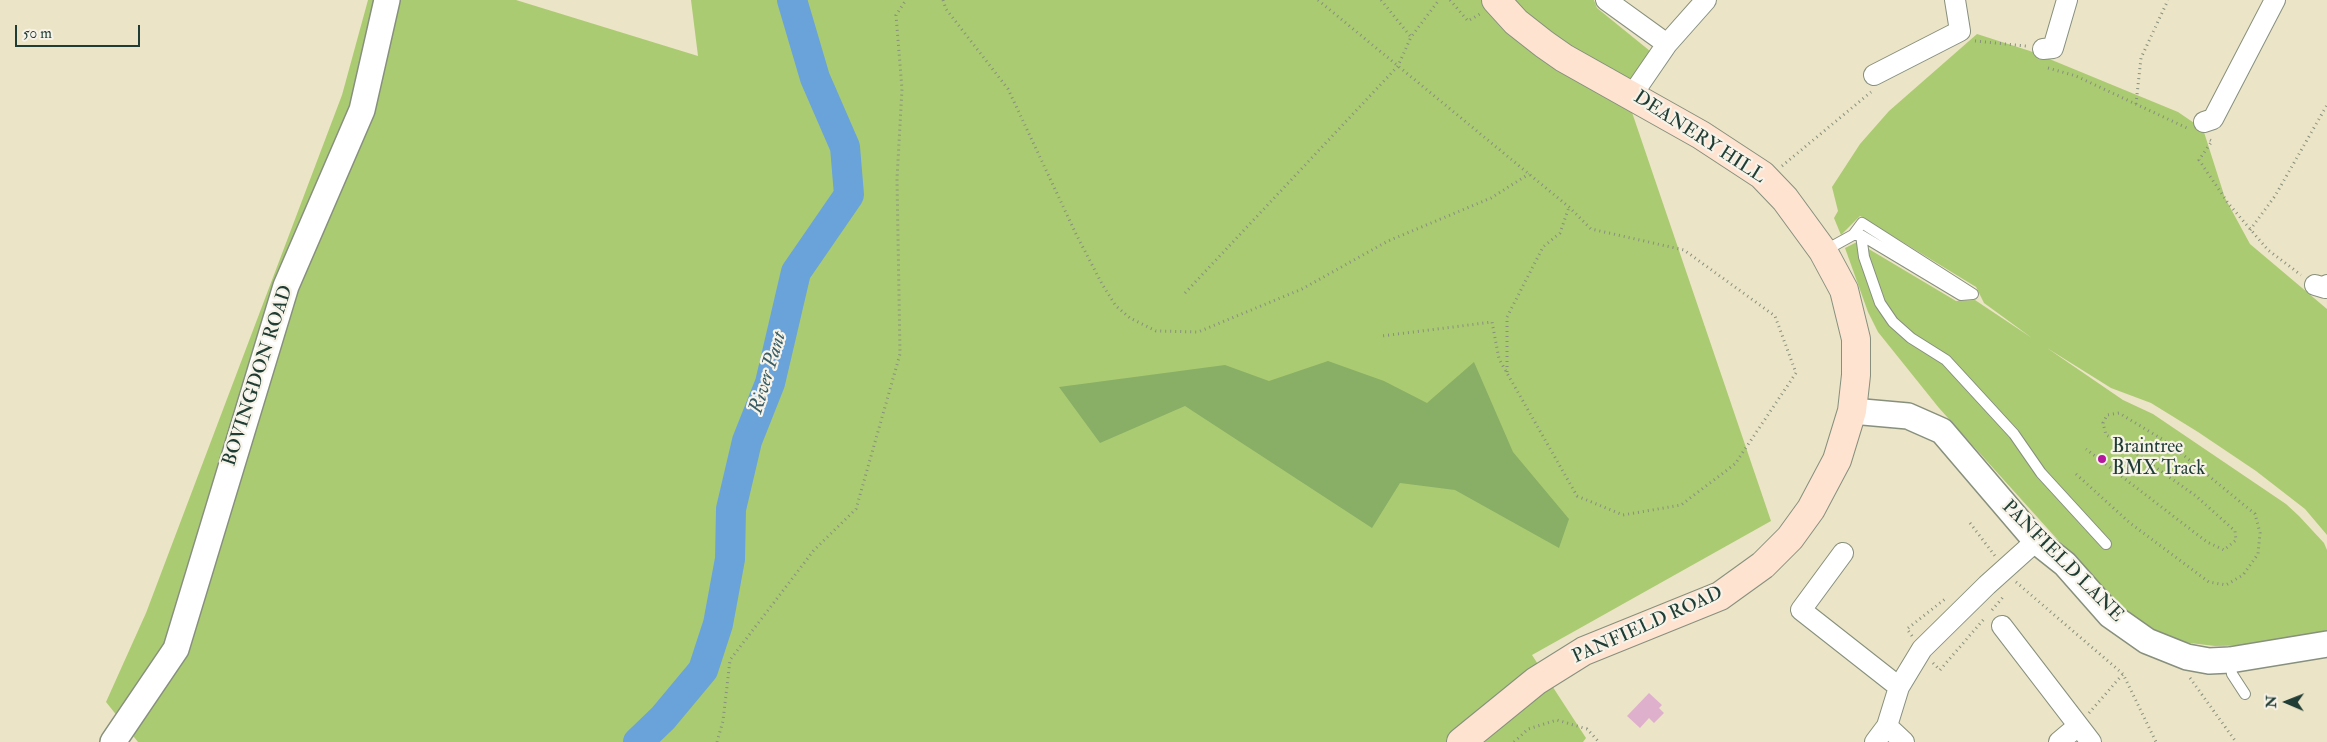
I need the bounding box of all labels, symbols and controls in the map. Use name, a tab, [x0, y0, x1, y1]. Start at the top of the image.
scale bar	[18, 15, 142, 47]
text: 50 m	[23, 24, 52, 43]
street label: DEANERY HILL	[1629, 87, 1769, 189]
street label: BOVINGDON ROAD	[219, 283, 299, 469]
water label: River Pant	[745, 329, 793, 417]
place label: Braintree BMX Track	[2112, 437, 2205, 481]
marker: Braintree BMX Track	[2096, 453, 2108, 465]
street label: PANFIELD LANE	[1996, 496, 2128, 628]
street label: PANFIELD ROAD	[1569, 583, 1727, 669]
north arrow	[2262, 677, 2312, 727]
text: N	[2263, 695, 2280, 708]

